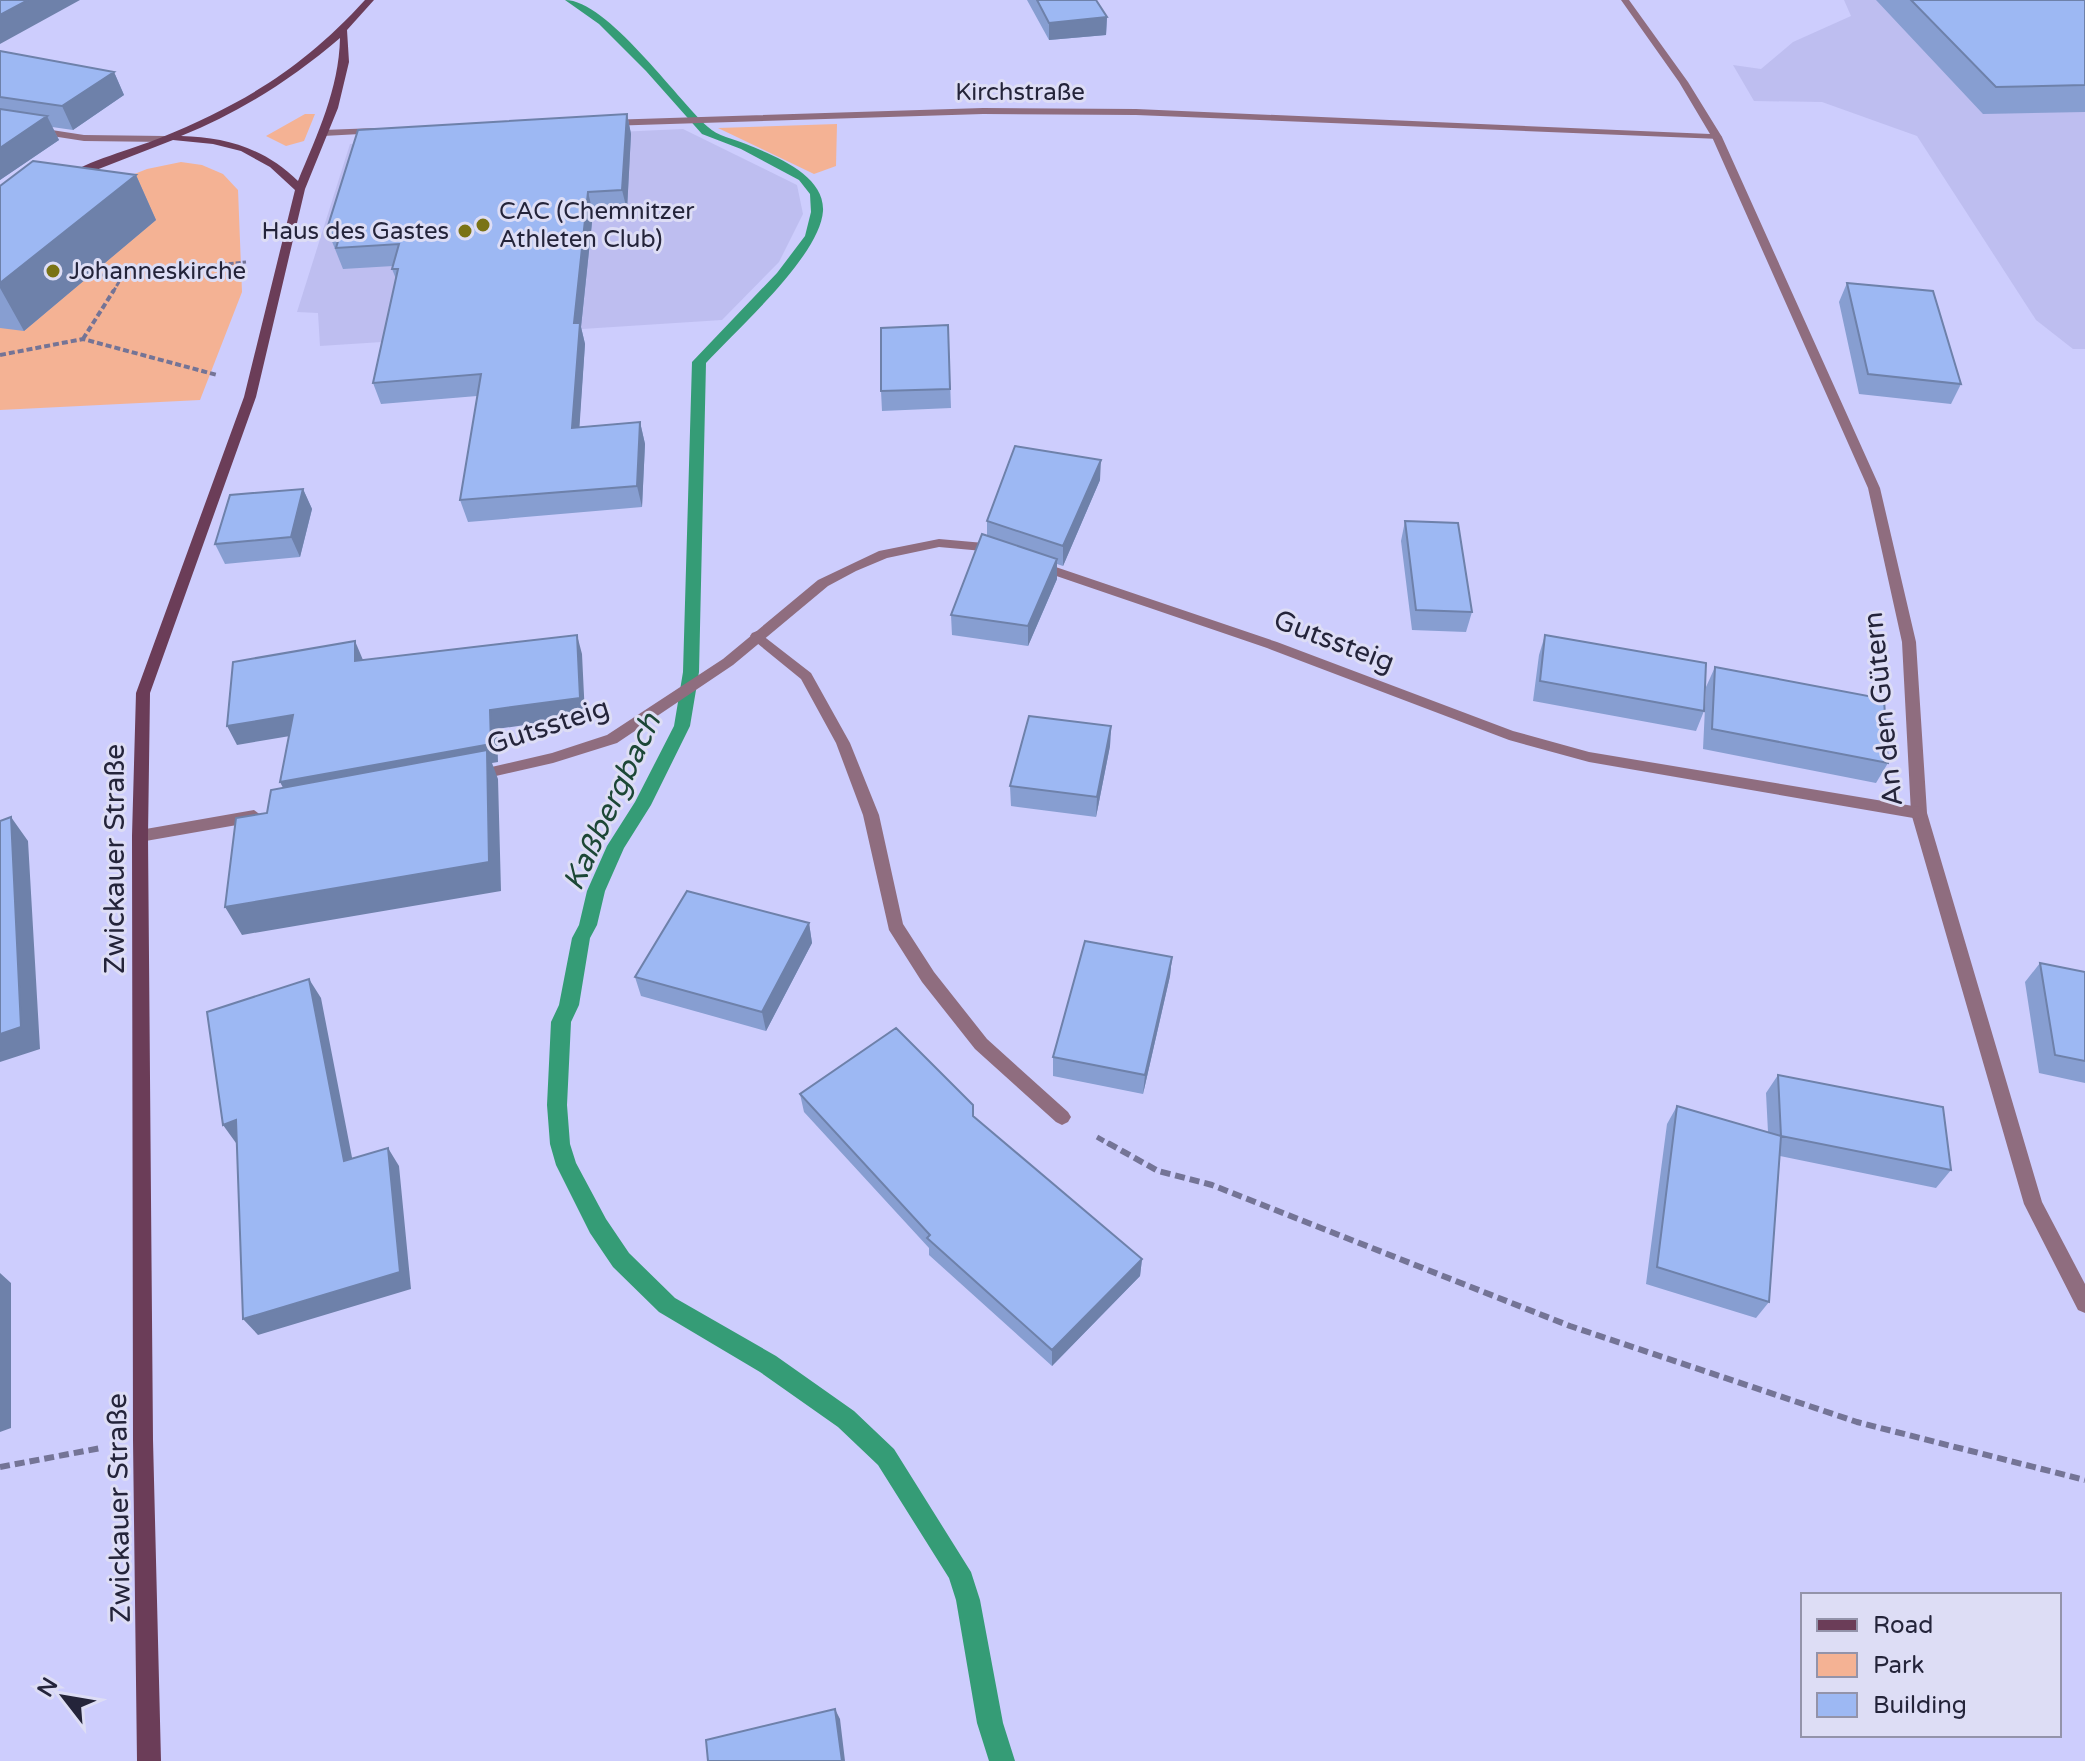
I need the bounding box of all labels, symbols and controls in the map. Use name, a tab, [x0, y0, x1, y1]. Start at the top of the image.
street label: Kirchstraße	[955, 78, 1085, 107]
place label: CAC (Chemnitzer Athleten Club)	[499, 197, 695, 254]
marker: CAC (Chemnitzer Athleten Club)	[474, 216, 492, 234]
place label: Haus des Gastes	[261, 217, 449, 246]
marker: Haus des Gastes	[456, 222, 474, 240]
place label: Johanneskirche	[69, 257, 246, 286]
marker: Johanneskirche	[44, 262, 62, 280]
street label: Gutssteig	[1269, 602, 1399, 680]
street label: An den Gütern	[1856, 610, 1910, 808]
street label: Gutssteig	[482, 690, 614, 762]
water label: Kaßbergbach	[555, 707, 669, 896]
street label: Zwickauer Straße	[98, 744, 132, 974]
street label: Zwickauer Straße	[100, 1393, 138, 1623]
legend	[1801, 1593, 2061, 1737]
text: Road	[1873, 1611, 1933, 1640]
text: Park	[1873, 1651, 1924, 1680]
north arrow	[24, 1657, 104, 1737]
text: N	[32, 1673, 63, 1701]
text: Building	[1873, 1691, 1967, 1720]

